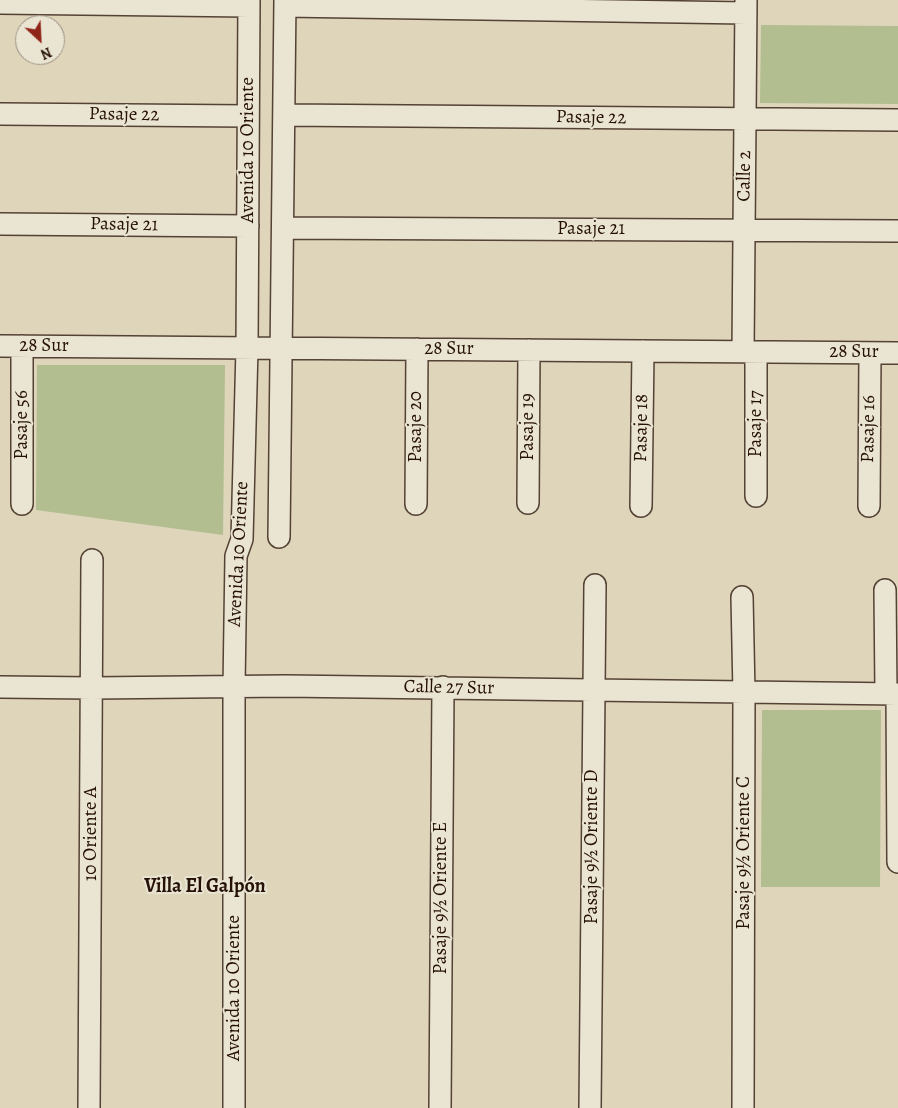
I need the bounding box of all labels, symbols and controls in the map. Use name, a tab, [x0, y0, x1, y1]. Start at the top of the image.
north arrow	[15, 15, 65, 65]
text: N	[37, 42, 55, 64]
street label: Avenida 10 Oriente	[237, 77, 259, 223]
street label: Pasaje 22	[89, 103, 159, 127]
street label: Pasaje 22	[556, 106, 626, 130]
street label: Calle 2	[733, 150, 757, 202]
street label: Pasaje 21	[90, 213, 158, 237]
street label: Pasaje 21	[557, 218, 625, 240]
street label: 28 Sur	[19, 335, 69, 357]
street label: 28 Sur	[424, 338, 474, 360]
street label: 28 Sur	[829, 341, 879, 363]
street label: Pasaje 56	[11, 390, 33, 460]
street label: Pasaje 20	[405, 391, 427, 463]
street label: Pasaje 17	[745, 391, 767, 457]
street label: Pasaje 19	[517, 393, 539, 461]
street label: Pasaje 18	[630, 394, 654, 462]
street label: Pasaje 16	[857, 395, 881, 463]
street label: Avenida 10 Oriente	[224, 481, 254, 627]
street label: Calle 27 Sur	[403, 676, 495, 700]
street label: Pasaje 9½ Oriente D	[581, 769, 603, 925]
street label: Pasaje 9½ Oriente C	[733, 776, 755, 930]
street label: 10 Oriente A	[80, 787, 102, 881]
street label: Pasaje 9½ Oriente E	[430, 822, 452, 974]
district label: Villa El Galpón	[144, 875, 266, 899]
street label: Avenida 10 Oriente	[223, 915, 245, 1061]

